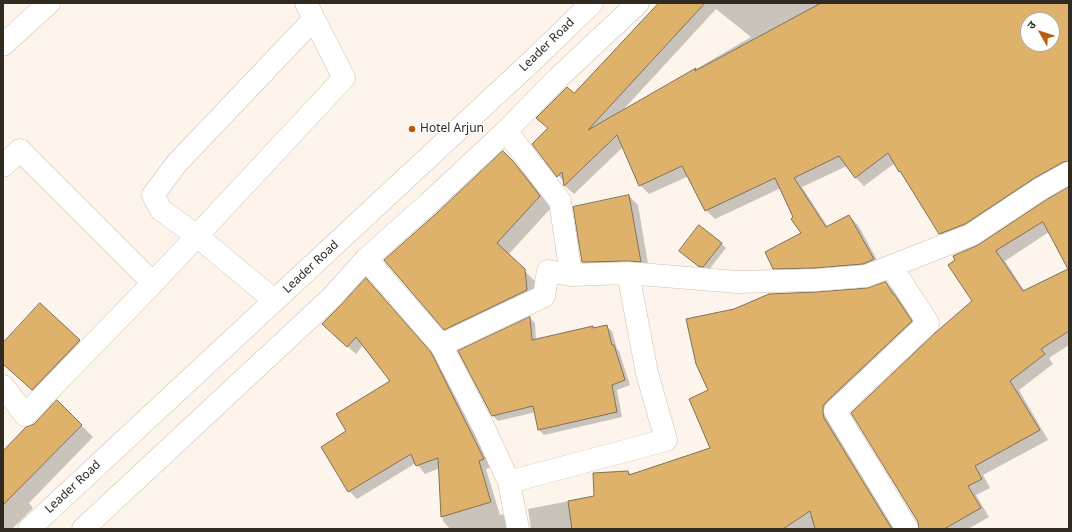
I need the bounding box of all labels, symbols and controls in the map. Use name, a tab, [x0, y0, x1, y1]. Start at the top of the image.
north arrow	[1020, 12, 1060, 52]
street label: Leader Road	[517, 15, 577, 75]
text: उ	[1023, 18, 1039, 32]
place label: Hotel Arjun	[420, 122, 484, 136]
marker: Hotel Arjun	[407, 124, 417, 134]
street label: Leader Road	[280, 238, 342, 296]
street label: Leader Road	[42, 458, 104, 516]

